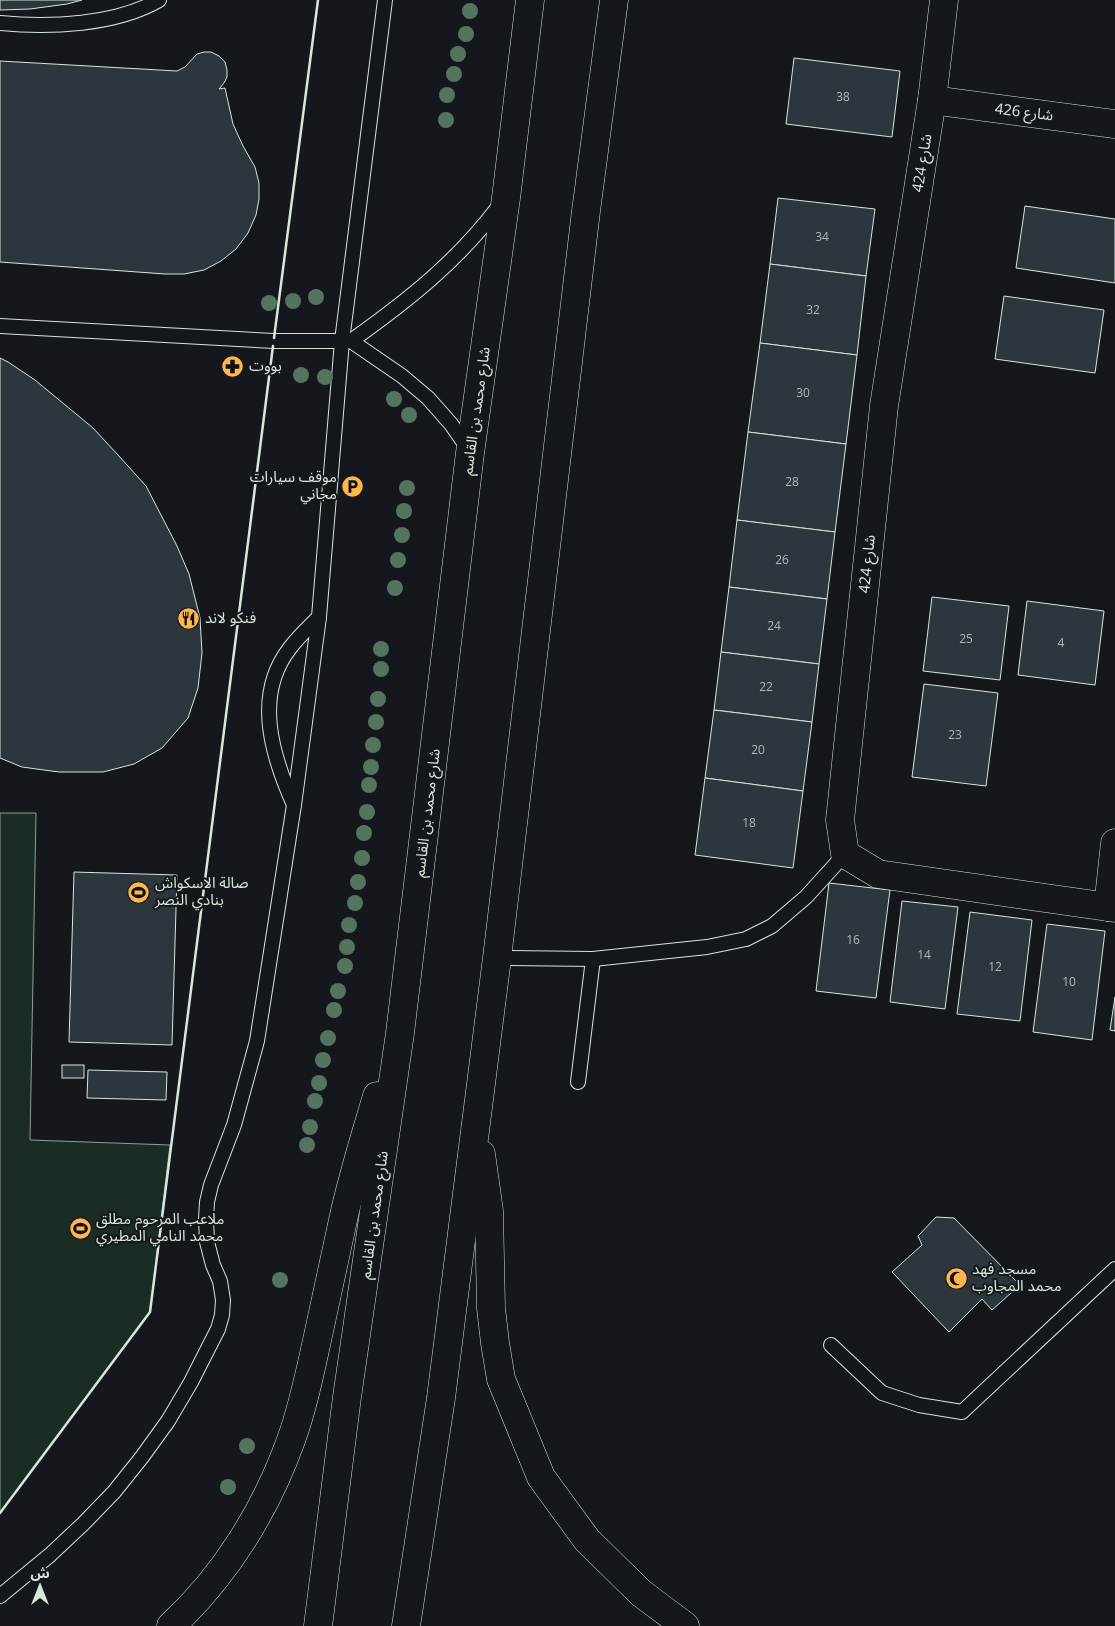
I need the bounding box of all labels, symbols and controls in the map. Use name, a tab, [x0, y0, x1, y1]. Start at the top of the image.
house number: 38	[836, 88, 850, 105]
street label: شارع 426	[993, 97, 1055, 128]
street label: شارع 424	[907, 132, 938, 194]
house number: 34	[815, 228, 829, 245]
house number: 32	[806, 301, 820, 318]
street label: شارع محمد بن القاسم	[456, 345, 497, 477]
pharmacy icon: بووت	[221, 354, 245, 378]
place label: بووت	[249, 355, 282, 375]
house number: 30	[796, 384, 810, 401]
place label: موقف سيارات مجاني	[250, 466, 337, 505]
house number: 28	[785, 473, 799, 490]
parking icon: موقف سيارات مجاني	[341, 474, 365, 498]
street label: شارع 424	[853, 533, 882, 595]
house number: 26	[775, 551, 789, 568]
restaurant icon: فنكو لاند	[177, 606, 201, 630]
place label: فنكو لاند	[205, 607, 256, 627]
house number: 24	[767, 617, 781, 634]
house number: 25	[959, 630, 973, 647]
house number: 4	[1058, 634, 1065, 651]
house number: 22	[759, 678, 773, 695]
house number: 23	[948, 726, 962, 743]
house number: 20	[751, 741, 765, 758]
street label: شارع محمد بن القاسم	[408, 747, 447, 879]
house number: 18	[742, 814, 756, 831]
place label: صالة الاسكواش بنادي النصر	[154, 872, 248, 911]
sports icon: صالة الاسكواش بنادي النصر	[127, 880, 151, 904]
house number: 16	[846, 931, 860, 948]
house number: 14	[917, 946, 931, 963]
house number: 12	[988, 958, 1002, 975]
house number: 10	[1062, 973, 1076, 990]
street label: شارع محمد بن القاسم	[354, 1149, 395, 1281]
place label: ملاعب المرحوم مطلق محمد النامي المطيري	[96, 1208, 224, 1247]
sports icon: ملاعب المرحوم مطلق محمد النامي المطيري	[68, 1216, 92, 1240]
place label: مسجد فهد محمد المجاوب	[972, 1258, 1062, 1295]
mosque icon: مسجد فهد محمد المجاوب	[944, 1266, 968, 1290]
north arrow	[15, 1561, 65, 1611]
text: ش	[30, 1563, 50, 1582]

